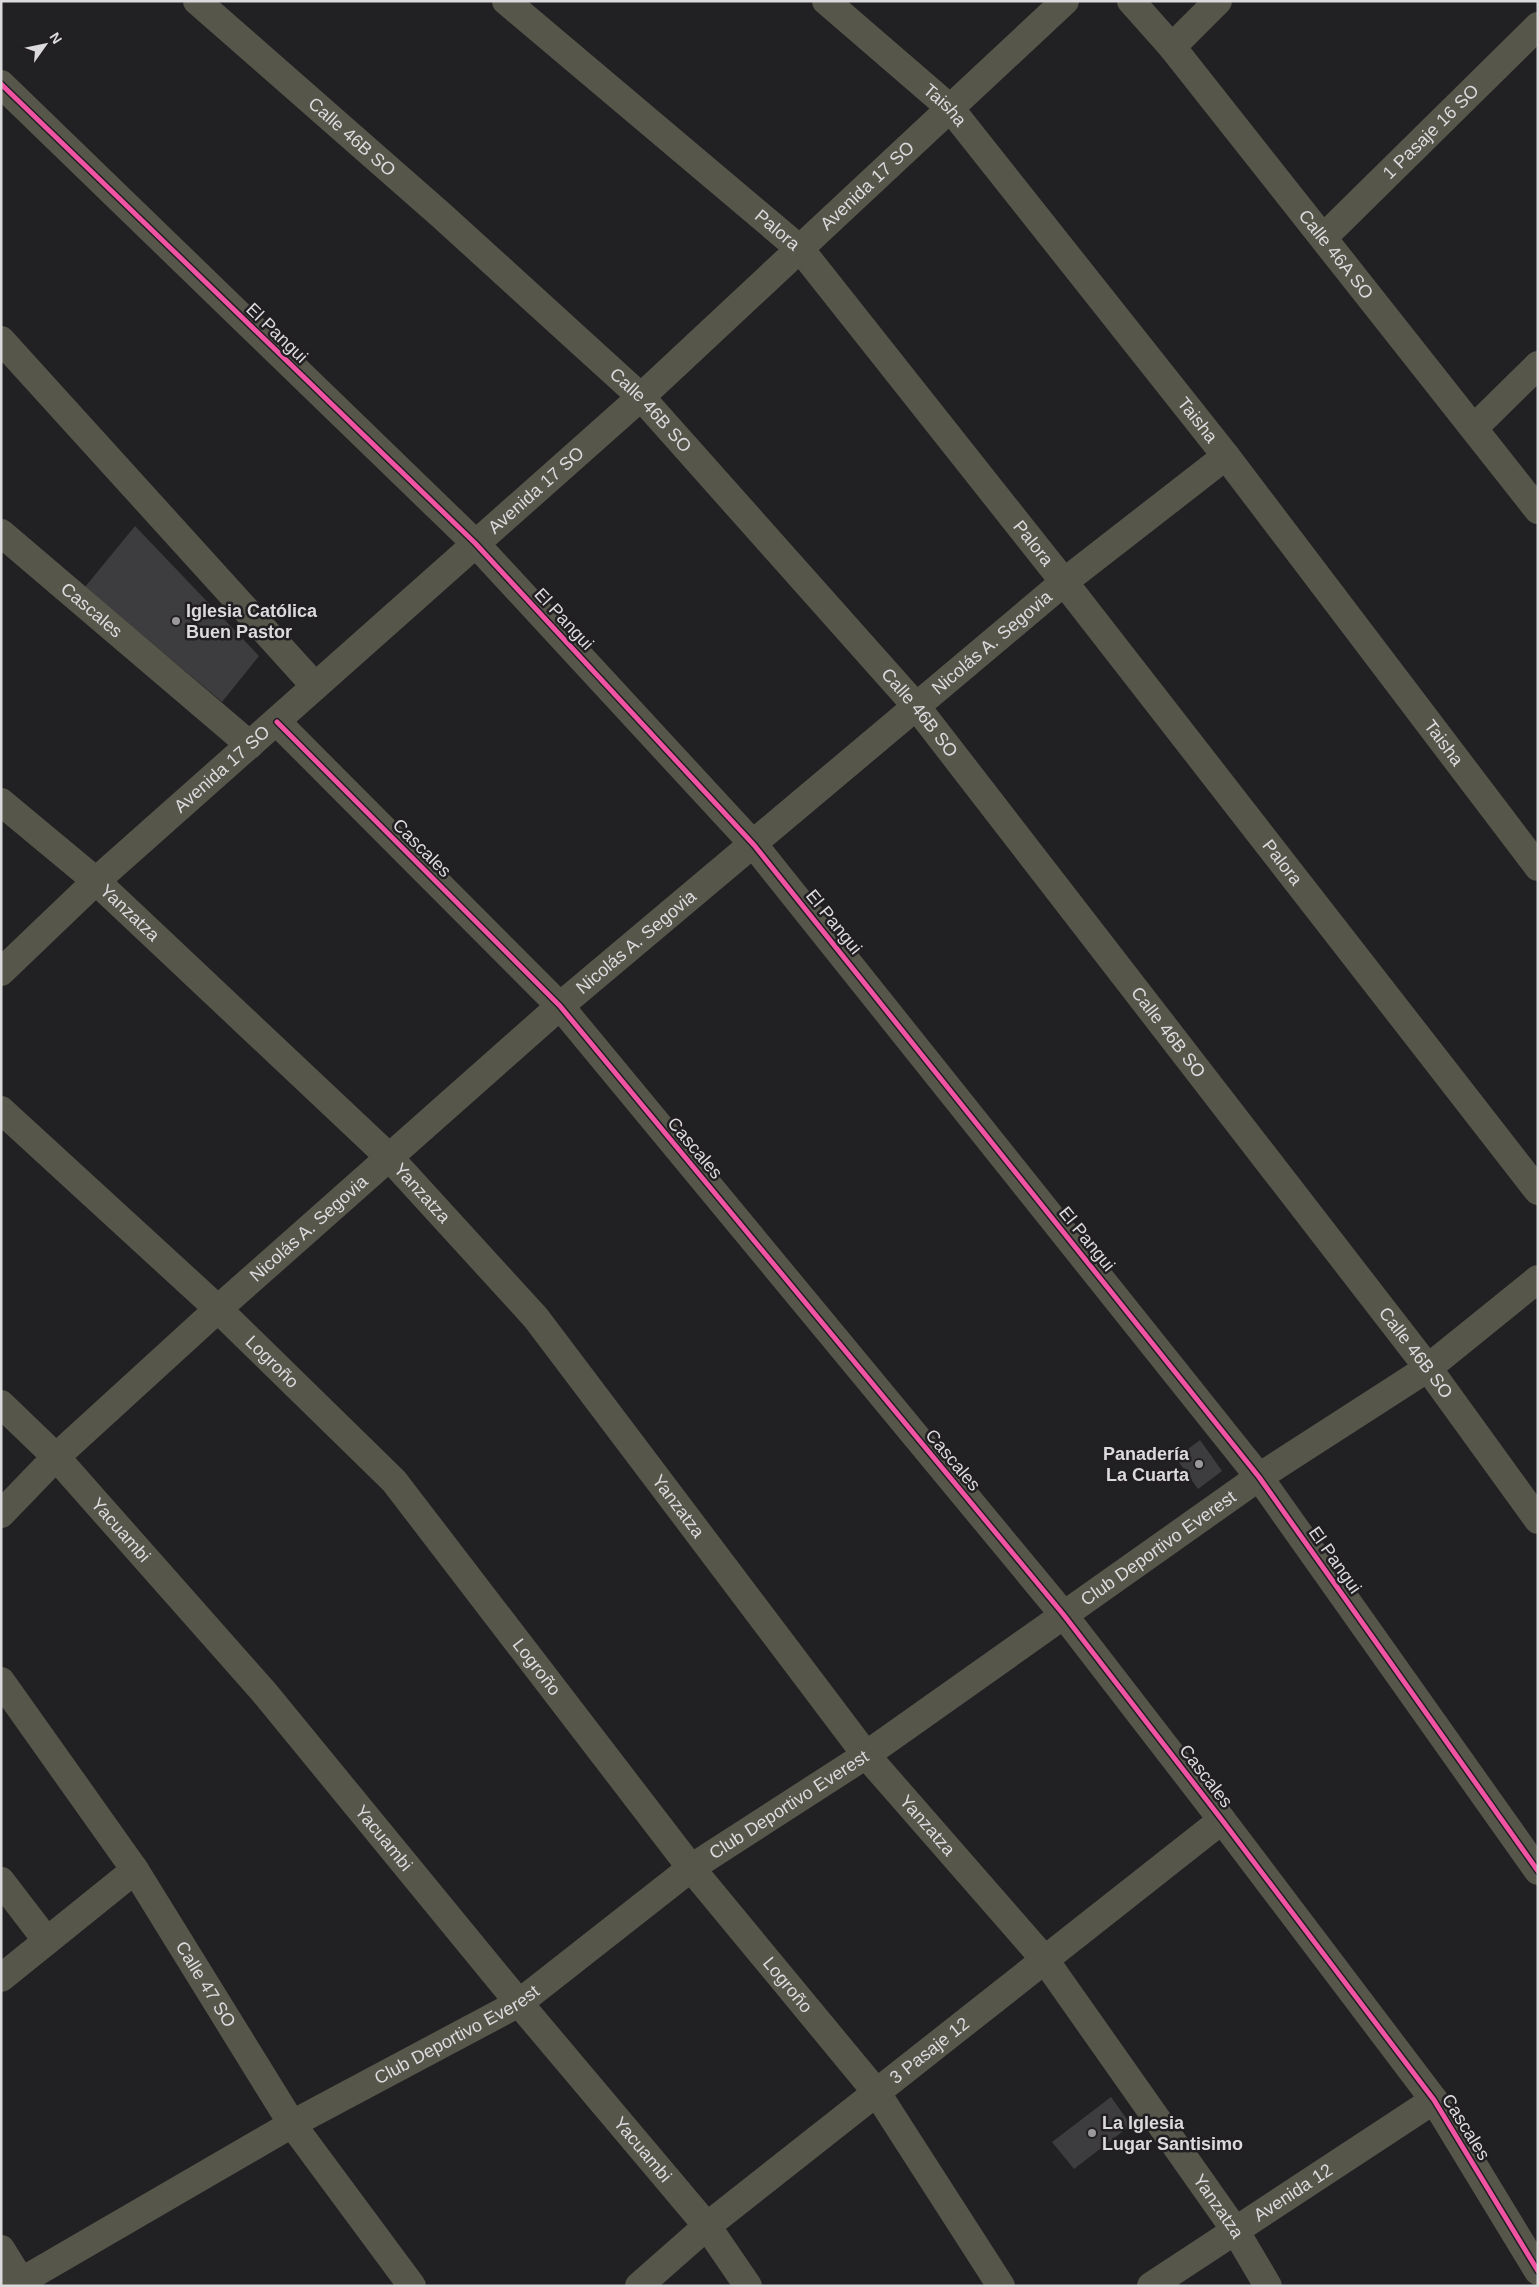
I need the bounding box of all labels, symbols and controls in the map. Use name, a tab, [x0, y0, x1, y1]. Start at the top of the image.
north arrow	[20, 20, 70, 70]
text: N	[46, 29, 65, 47]
street label: Taisha	[919, 80, 971, 131]
street label: 1 Pasaje 16 SO	[1379, 80, 1483, 183]
street label: Calle 46B SO	[304, 93, 399, 180]
street label: Avenida 17 SO	[816, 137, 918, 234]
street label: Palora	[751, 206, 804, 255]
street label: Calle 46A SO	[1295, 206, 1377, 303]
street label: El Pangui	[242, 299, 312, 367]
street label: Calle 46B SO	[606, 364, 695, 456]
street label: Taisha	[1173, 393, 1222, 447]
street label: Avenida 17 SO	[484, 443, 588, 538]
street label: Palora	[1009, 517, 1058, 571]
street label: Cascales	[57, 579, 126, 642]
street label: El Pangui	[530, 584, 598, 654]
street label: Nicolás A. Segovia	[928, 586, 1057, 699]
place label: Iglesia Católica Buen Pastor	[186, 601, 318, 642]
marker: Iglesia Católica Buen Pastor	[170, 615, 182, 627]
street label: Calle 46B SO	[877, 664, 962, 761]
street label: Taisha	[1420, 716, 1468, 770]
street label: Avenida 17 SO	[170, 722, 274, 817]
street label: Cascales	[389, 815, 455, 881]
street label: Palora	[1258, 836, 1307, 890]
street label: Yanzatza	[96, 880, 164, 946]
street label: Nicolás A. Segovia	[572, 885, 701, 998]
street label: El Pangui	[802, 886, 866, 958]
street label: Calle 46B SO	[1127, 983, 1210, 1081]
street label: Cascales	[664, 1113, 726, 1183]
street label: Yanzatza	[390, 1159, 455, 1228]
street label: Nicolás A. Segovia	[246, 1171, 372, 1286]
street label: El Pangui	[1055, 1203, 1119, 1275]
street label: Calle 46B SO	[1375, 1303, 1457, 1402]
street label: Logroño	[241, 1332, 303, 1392]
street label: Cascales	[922, 1425, 984, 1495]
place label: Panadería La Cuarta	[1103, 1444, 1190, 1485]
marker: Panadería La Cuarta	[1193, 1458, 1205, 1470]
street label: Yanzatza	[648, 1471, 709, 1542]
street label: Club Deportivo Everest	[1077, 1487, 1240, 1610]
street label: Yacuambi	[87, 1494, 154, 1566]
street label: El Pangui	[1305, 1523, 1365, 1597]
street label: Logroño	[509, 1635, 565, 1699]
street label: Cascales	[1175, 1741, 1237, 1811]
street label: Club Deportivo Everest	[706, 1746, 872, 1863]
street label: Yanzatza	[896, 1791, 960, 1860]
street label: Yacuambi	[351, 1801, 416, 1875]
street label: Calle 47 SO	[172, 1938, 240, 2031]
street label: Logroño	[759, 1953, 816, 2017]
street label: Club Deportivo Everest	[371, 1981, 543, 2088]
street label: 3 Pasaje 12	[886, 2013, 973, 2088]
street label: Cascales	[1438, 2090, 1494, 2164]
street label: Yacuambi	[609, 2113, 676, 2186]
place label: La Iglesia Lugar Santisimo	[1102, 2113, 1243, 2154]
marker: La Iglesia Lugar Santisimo	[1086, 2127, 1098, 2139]
street label: Avenida 12	[1250, 2160, 1336, 2226]
street label: Yanzatza	[1189, 2170, 1248, 2243]

